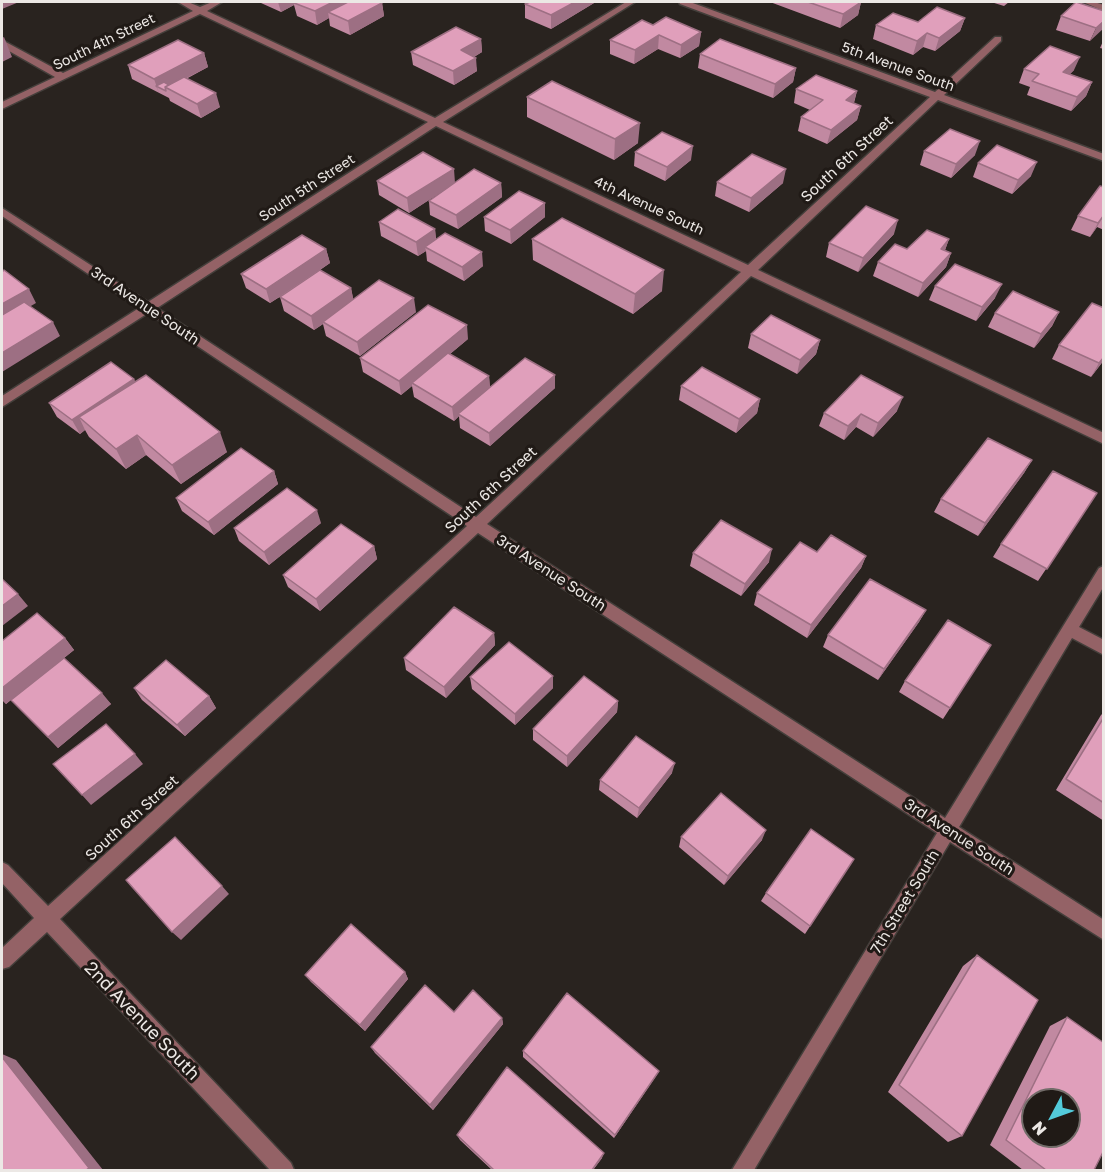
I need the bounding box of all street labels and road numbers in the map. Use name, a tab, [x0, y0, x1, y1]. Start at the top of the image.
street label: South 4th Street	[50, 10, 158, 74]
street label: 5th Avenue South	[839, 39, 957, 95]
street label: South 6th Street	[797, 112, 897, 206]
street label: South 5th Street	[256, 151, 358, 225]
street label: 4th Avenue South	[591, 173, 707, 239]
street label: 3rd Avenue South	[87, 263, 203, 349]
street label: South 6th Street	[441, 443, 541, 537]
street label: 3rd Avenue South	[493, 531, 609, 615]
street label: South 6th Street	[82, 771, 182, 865]
street label: 3rd Avenue South	[901, 795, 1017, 879]
street label: 7th Street South	[867, 847, 943, 957]
street label: 2nd Avenue South	[80, 957, 204, 1085]

